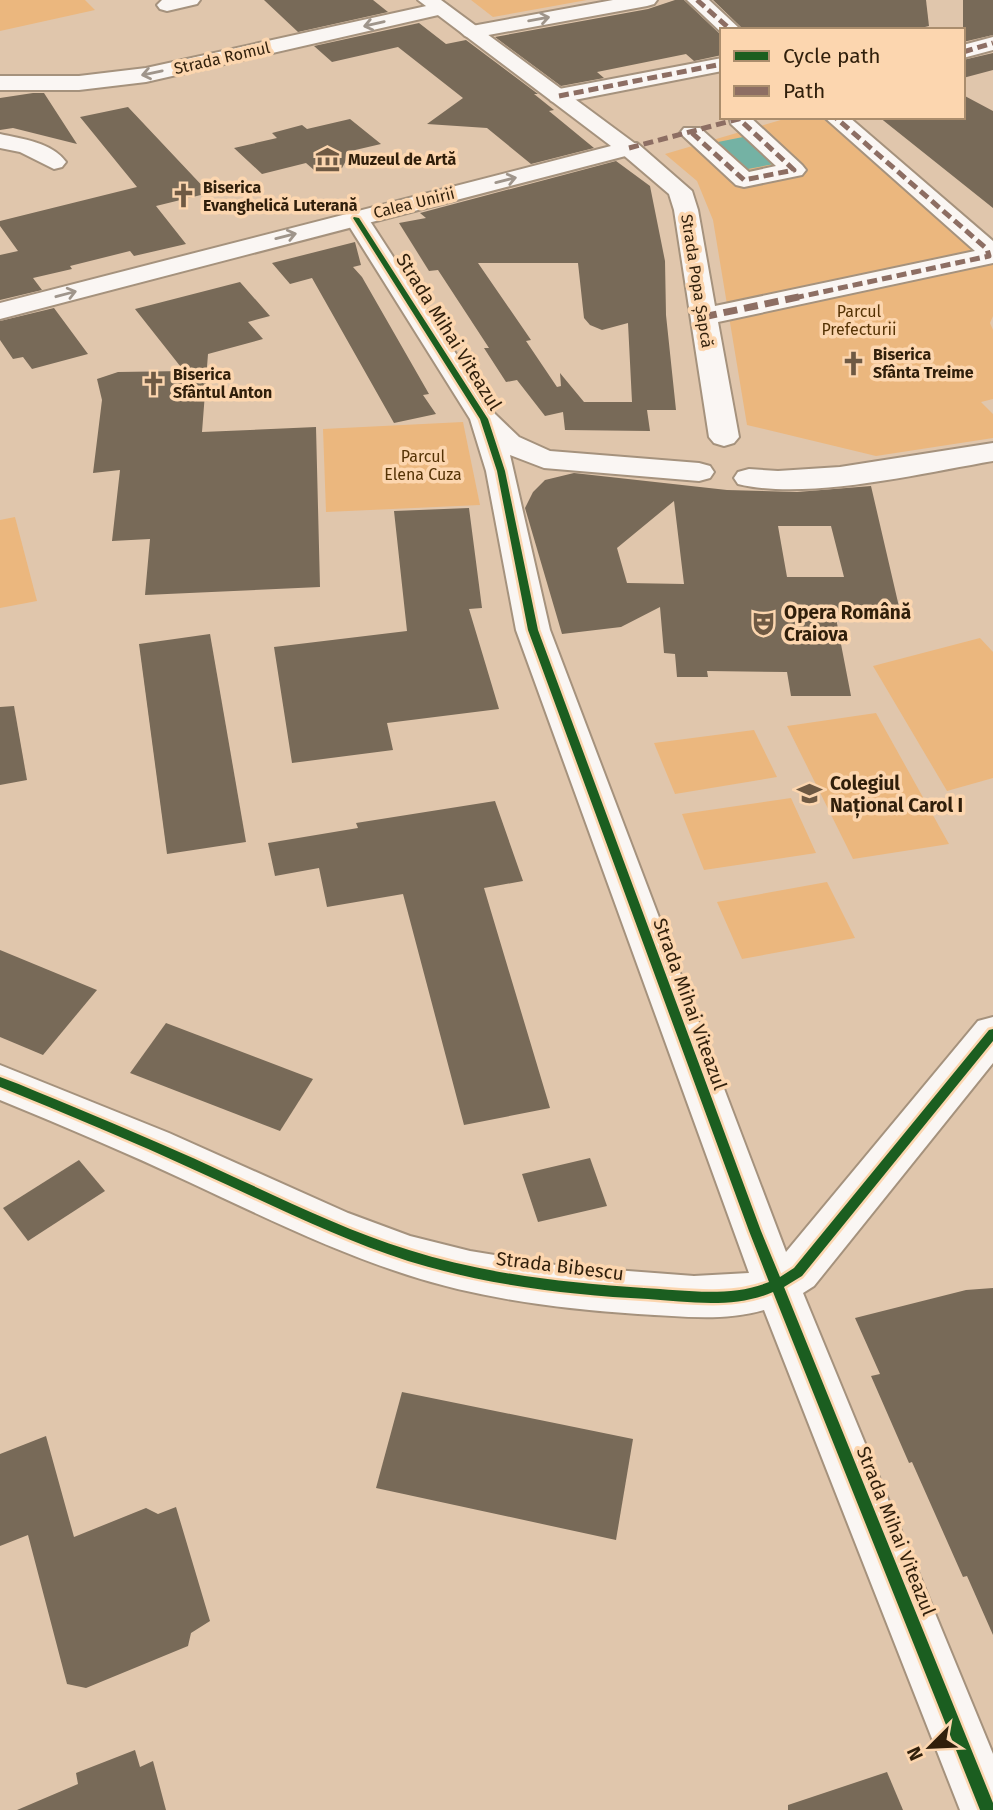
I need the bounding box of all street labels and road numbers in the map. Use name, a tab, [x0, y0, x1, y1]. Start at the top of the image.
street label: Strada Romul	[172, 38, 272, 78]
street label: Calea Unirii	[371, 184, 457, 222]
street label: Strada Popa Șapcă	[676, 213, 717, 349]
street label: Strada Mihai Viteazul	[391, 249, 507, 415]
street label: Strada Mihai Viteazul	[648, 915, 732, 1093]
street label: Strada Bibescu	[495, 1247, 625, 1285]
street label: Strada Mihai Viteazul	[851, 1443, 941, 1619]

